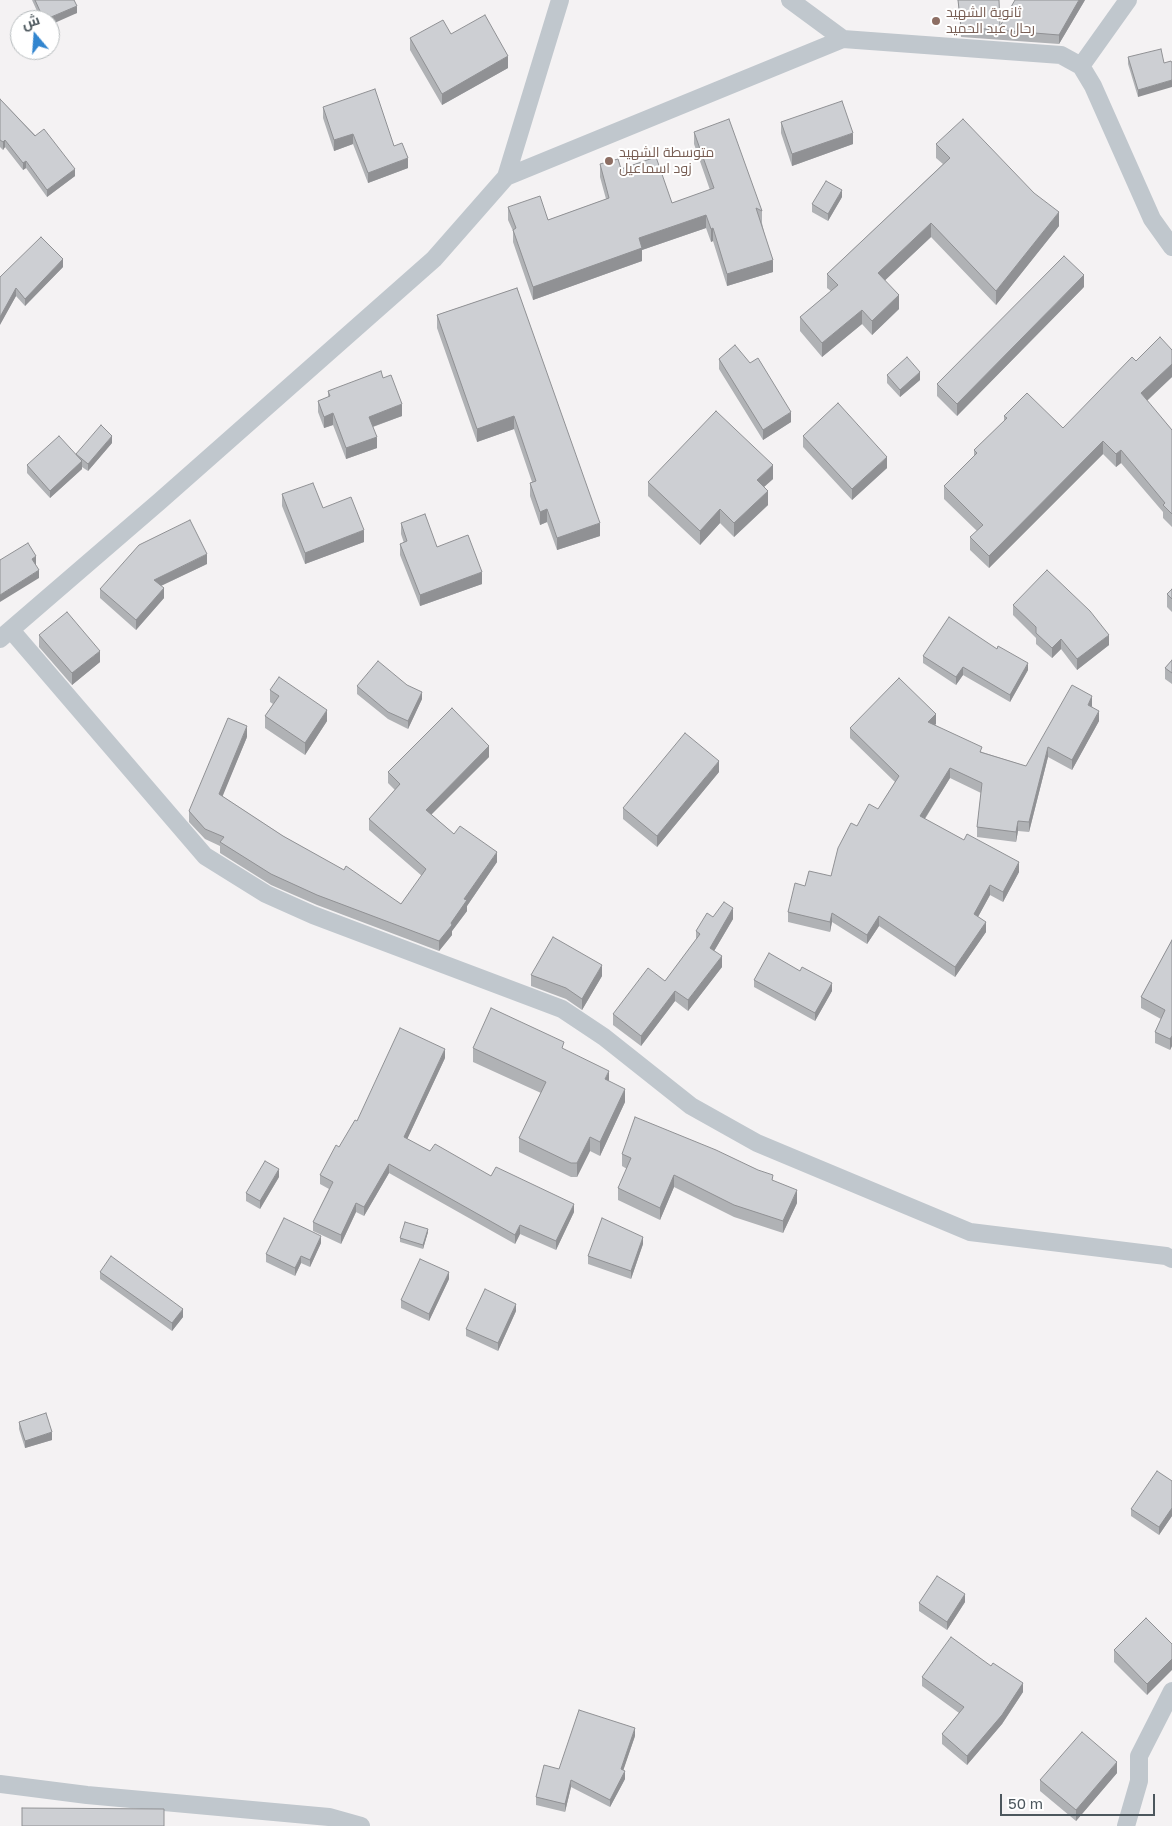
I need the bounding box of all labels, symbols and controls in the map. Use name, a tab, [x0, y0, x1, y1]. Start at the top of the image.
place label: ثانوية الشهيد رحال عبد الحميد	[946, 5, 1035, 38]
north arrow	[10, 10, 60, 60]
text: ش	[19, 10, 42, 32]
marker: ثانوية الشهيد رحال عبد الحميد	[930, 15, 942, 27]
place label: متوسطة الشهيد زود اسماعيل	[619, 145, 714, 178]
marker: متوسطة الشهيد زود اسماعيل	[603, 155, 615, 167]
scale bar	[1002, 1784, 1157, 1816]
text: 50 m	[1008, 1794, 1043, 1812]

